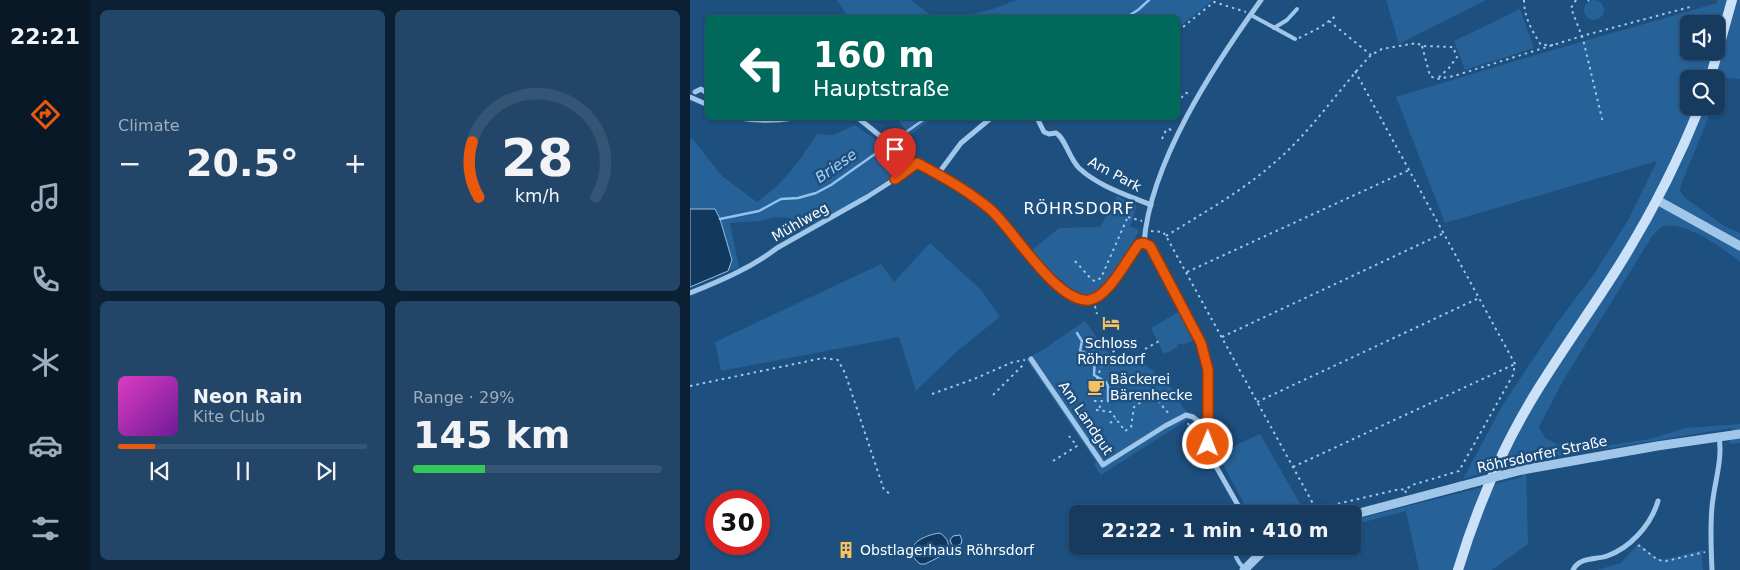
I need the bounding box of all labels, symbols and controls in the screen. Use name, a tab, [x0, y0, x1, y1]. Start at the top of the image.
map controls	[1680, 15, 1725, 115]
button: sound	[1680, 15, 1725, 60]
text: 22:21	[10, 24, 80, 49]
icon: left	[730, 35, 795, 100]
text: 160 m	[813, 35, 935, 75]
button: search	[1680, 70, 1725, 115]
text: Hauptstraße	[813, 76, 950, 101]
icon: directions	[28, 97, 63, 132]
text: Climate	[118, 116, 180, 135]
text: 28	[501, 128, 574, 188]
pin	[874, 128, 916, 179]
icon: arrive	[881, 135, 909, 163]
text: 20.5°	[186, 141, 299, 185]
water label: Briese	[812, 145, 860, 187]
text: −	[118, 147, 141, 180]
text: +	[344, 147, 367, 180]
street label: Am Park	[1086, 153, 1145, 195]
icon: music	[28, 180, 63, 215]
text: km/h	[515, 185, 560, 206]
street label: Mühlweg	[769, 199, 831, 245]
district label: RÖHRSDORF	[1023, 199, 1135, 218]
icon: phone	[28, 262, 63, 297]
hotel icon: Schloss Röhrsdorf	[1101, 313, 1121, 333]
place label: Schloss Röhrsdorf	[1077, 335, 1146, 367]
icon: climate	[28, 345, 63, 380]
place label: Bäckerei Bärenhecke	[1110, 371, 1193, 403]
cafe icon: Bäckerei Bärenhecke	[1086, 377, 1106, 397]
street label: Am Landgut	[1056, 378, 1117, 458]
text: Neon Rain	[193, 385, 302, 407]
text: Range · 29%	[413, 388, 515, 407]
text: Kite Club	[193, 407, 265, 426]
text: 145 km	[413, 413, 570, 457]
position arrow	[1181, 417, 1233, 469]
icon: car	[28, 428, 63, 463]
street label: Röhrsdorfer Straße	[1475, 432, 1609, 476]
icon: previous	[146, 457, 174, 485]
icon: pause	[229, 457, 257, 485]
icon: next	[312, 457, 340, 485]
speed limit sign: 30	[705, 490, 770, 555]
icon: filters	[28, 511, 63, 546]
text: 22:22 · 1 min · 410 m	[1101, 519, 1329, 541]
building icon: Obstlagerhaus Röhrsdorf	[836, 540, 856, 560]
place label: Obstlagerhaus Röhrsdorf	[860, 542, 1035, 558]

